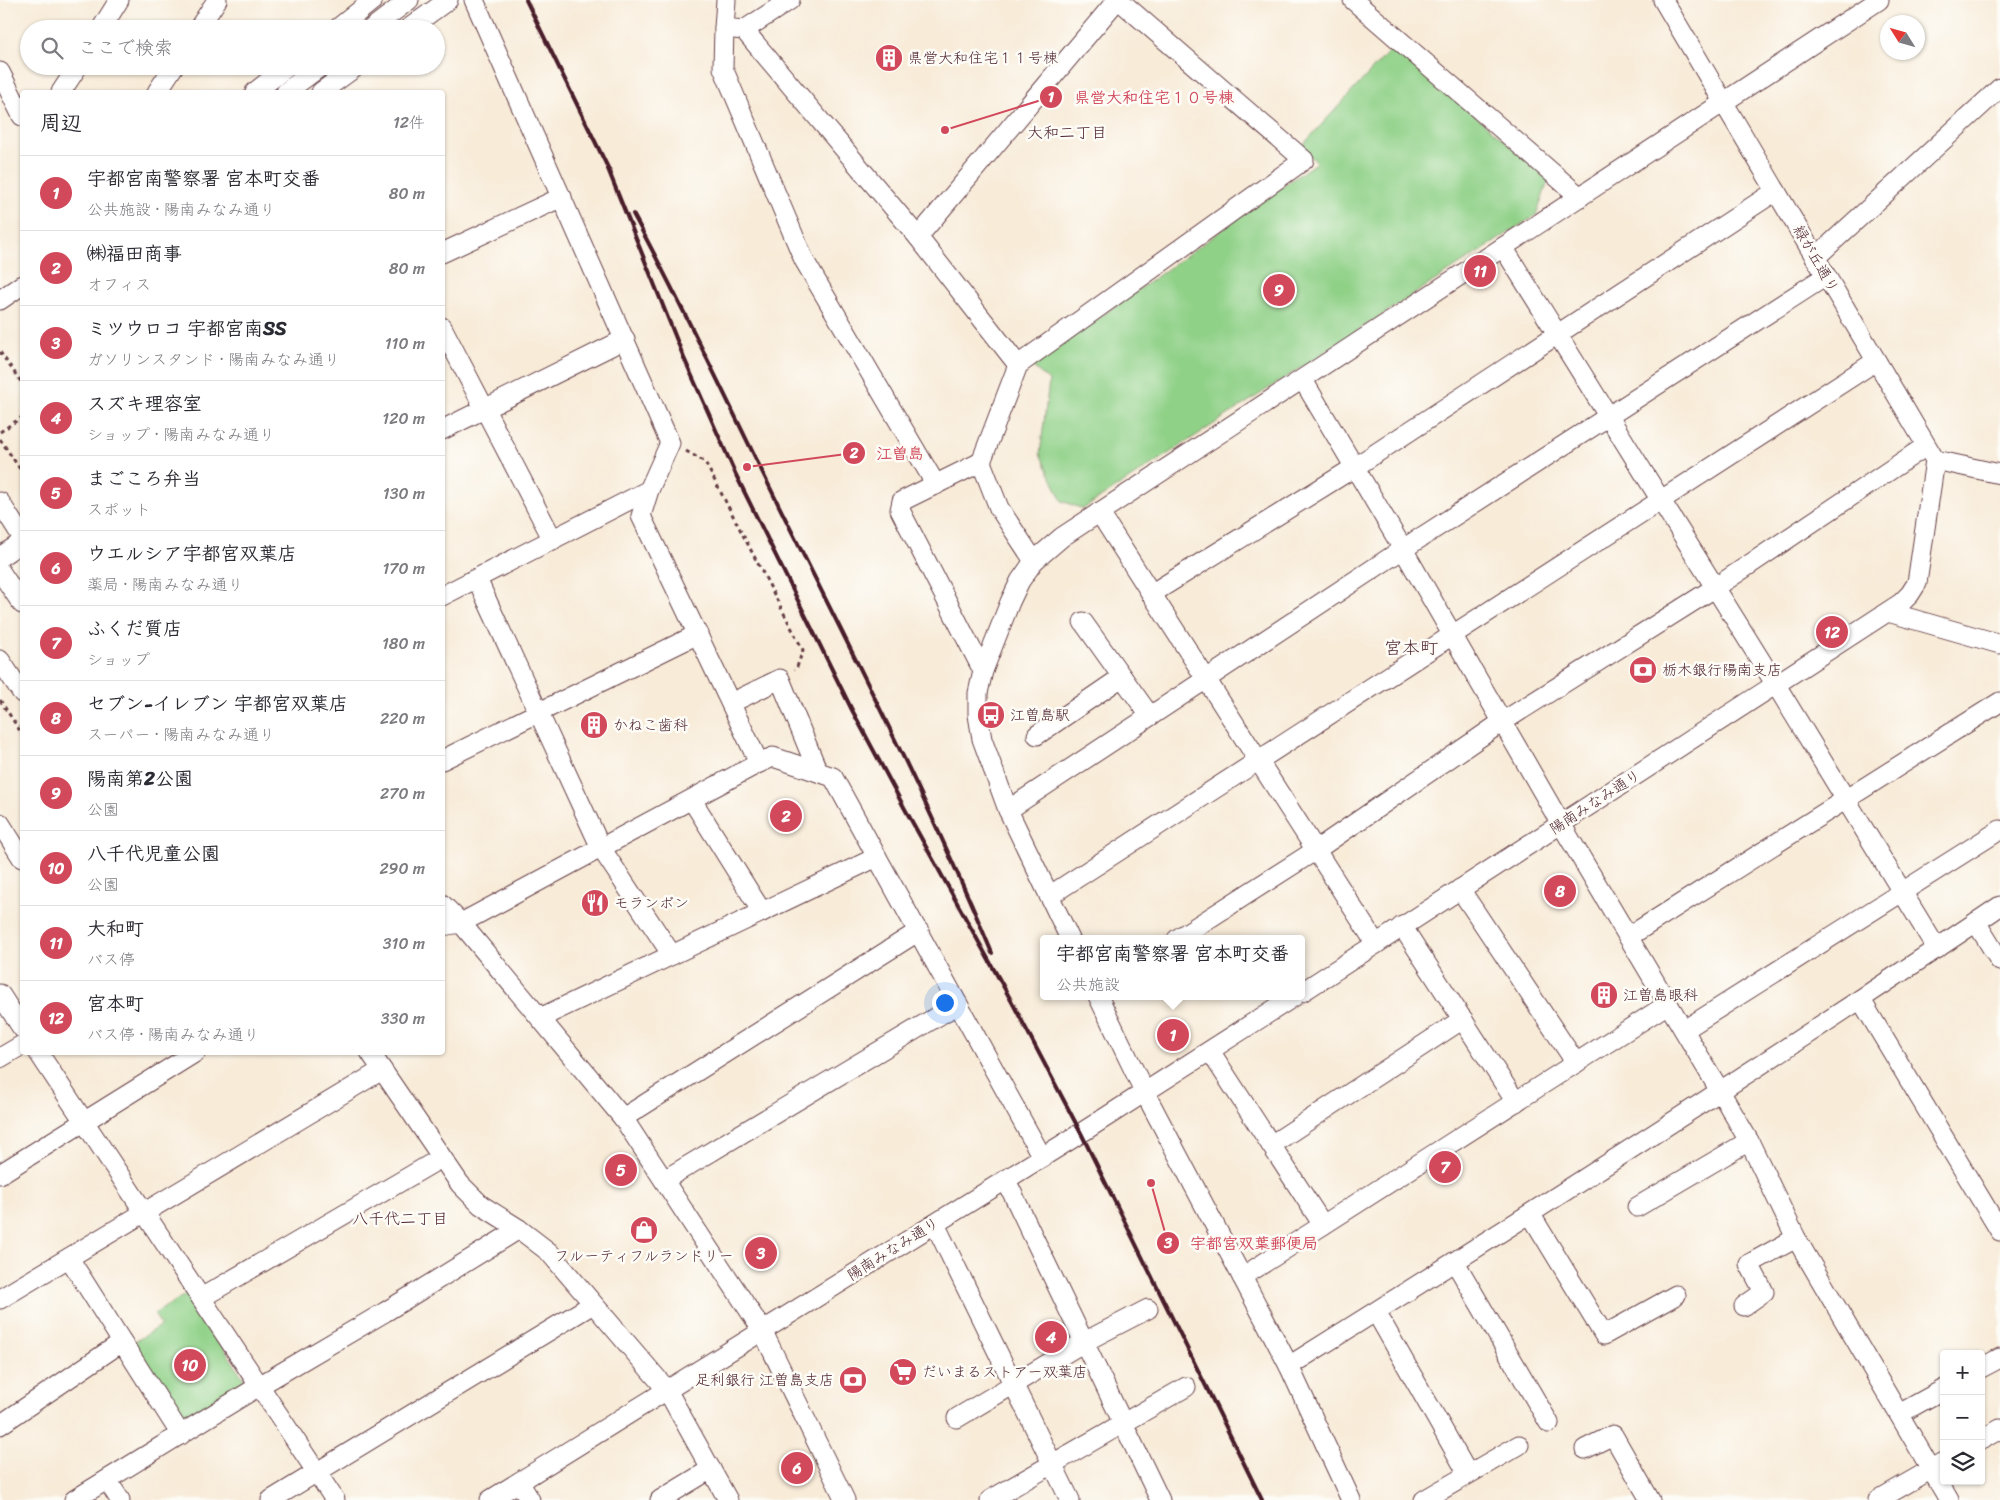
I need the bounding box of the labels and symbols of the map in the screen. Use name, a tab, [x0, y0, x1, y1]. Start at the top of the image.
north arrow	[1880, 15, 1925, 60]
building icon: 県営大和住宅１１号棟	[874, 43, 904, 73]
place label: 県営大和住宅１１号棟	[908, 45, 1058, 71]
callout: 県営大和住宅１０号棟	[1039, 82, 1244, 113]
text: 県営大和住宅１０号棟	[1074, 83, 1235, 112]
text: 1	[1048, 84, 1055, 110]
district label: 大和二丁目	[1027, 118, 1107, 147]
street label: 緑が丘通り	[1786, 220, 1846, 298]
pin: 11	[1464, 252, 1496, 290]
pin: 9	[1263, 271, 1295, 309]
callout: 江曽島	[841, 438, 934, 469]
text: 江曽島	[876, 439, 924, 468]
text: 2	[849, 440, 859, 466]
pin: 12	[1816, 613, 1848, 651]
district label: 宮本町	[1384, 632, 1438, 664]
bank icon: 栃木銀行陽南支店	[1628, 655, 1658, 685]
place label: 栃木銀行陽南支店	[1662, 657, 1782, 683]
bus stop icon: 江曽島駅	[976, 700, 1006, 730]
place label: 江曽島駅	[1010, 702, 1070, 728]
building icon: かねこ歯科	[579, 710, 609, 740]
place label: かねこ歯科	[613, 712, 688, 738]
street label: 陽南みなみ通り	[1544, 762, 1646, 842]
pin: 2	[770, 797, 802, 835]
pin: 8	[1544, 872, 1576, 910]
restaurant icon: モランボン	[580, 888, 610, 918]
place label: モランボン	[614, 890, 689, 916]
building icon: 江曽島眼科	[1589, 980, 1619, 1010]
place label: 江曽島眼科	[1623, 982, 1698, 1008]
your location	[932, 990, 958, 1016]
pin: 1	[1157, 1016, 1189, 1054]
pin: 7	[1429, 1148, 1461, 1186]
pin: 5	[605, 1151, 637, 1189]
district label: 八千代二丁目	[352, 1204, 448, 1233]
street label: 陽南みなみ通り	[842, 1210, 944, 1288]
shop icon: フルーティフルランドリー	[629, 1215, 659, 1245]
callout: 宇都宮双葉郵便局	[1155, 1228, 1328, 1259]
text: 宇都宮双葉郵便局	[1190, 1229, 1318, 1258]
text: 3	[1163, 1230, 1173, 1256]
pin: 3	[745, 1234, 777, 1272]
place label: フルーティフルランドリー	[554, 1243, 734, 1269]
pin: 4	[1035, 1318, 1067, 1356]
pin: 10	[174, 1346, 206, 1384]
supermarket icon: だいまるストアー双葉店	[888, 1357, 918, 1387]
place label: だいまるストアー双葉店	[922, 1359, 1088, 1385]
bank icon: 足利銀行 江曽島支店	[838, 1365, 868, 1395]
place label: 足利銀行 江曽島支店	[695, 1367, 834, 1393]
pin: 6	[781, 1449, 813, 1487]

